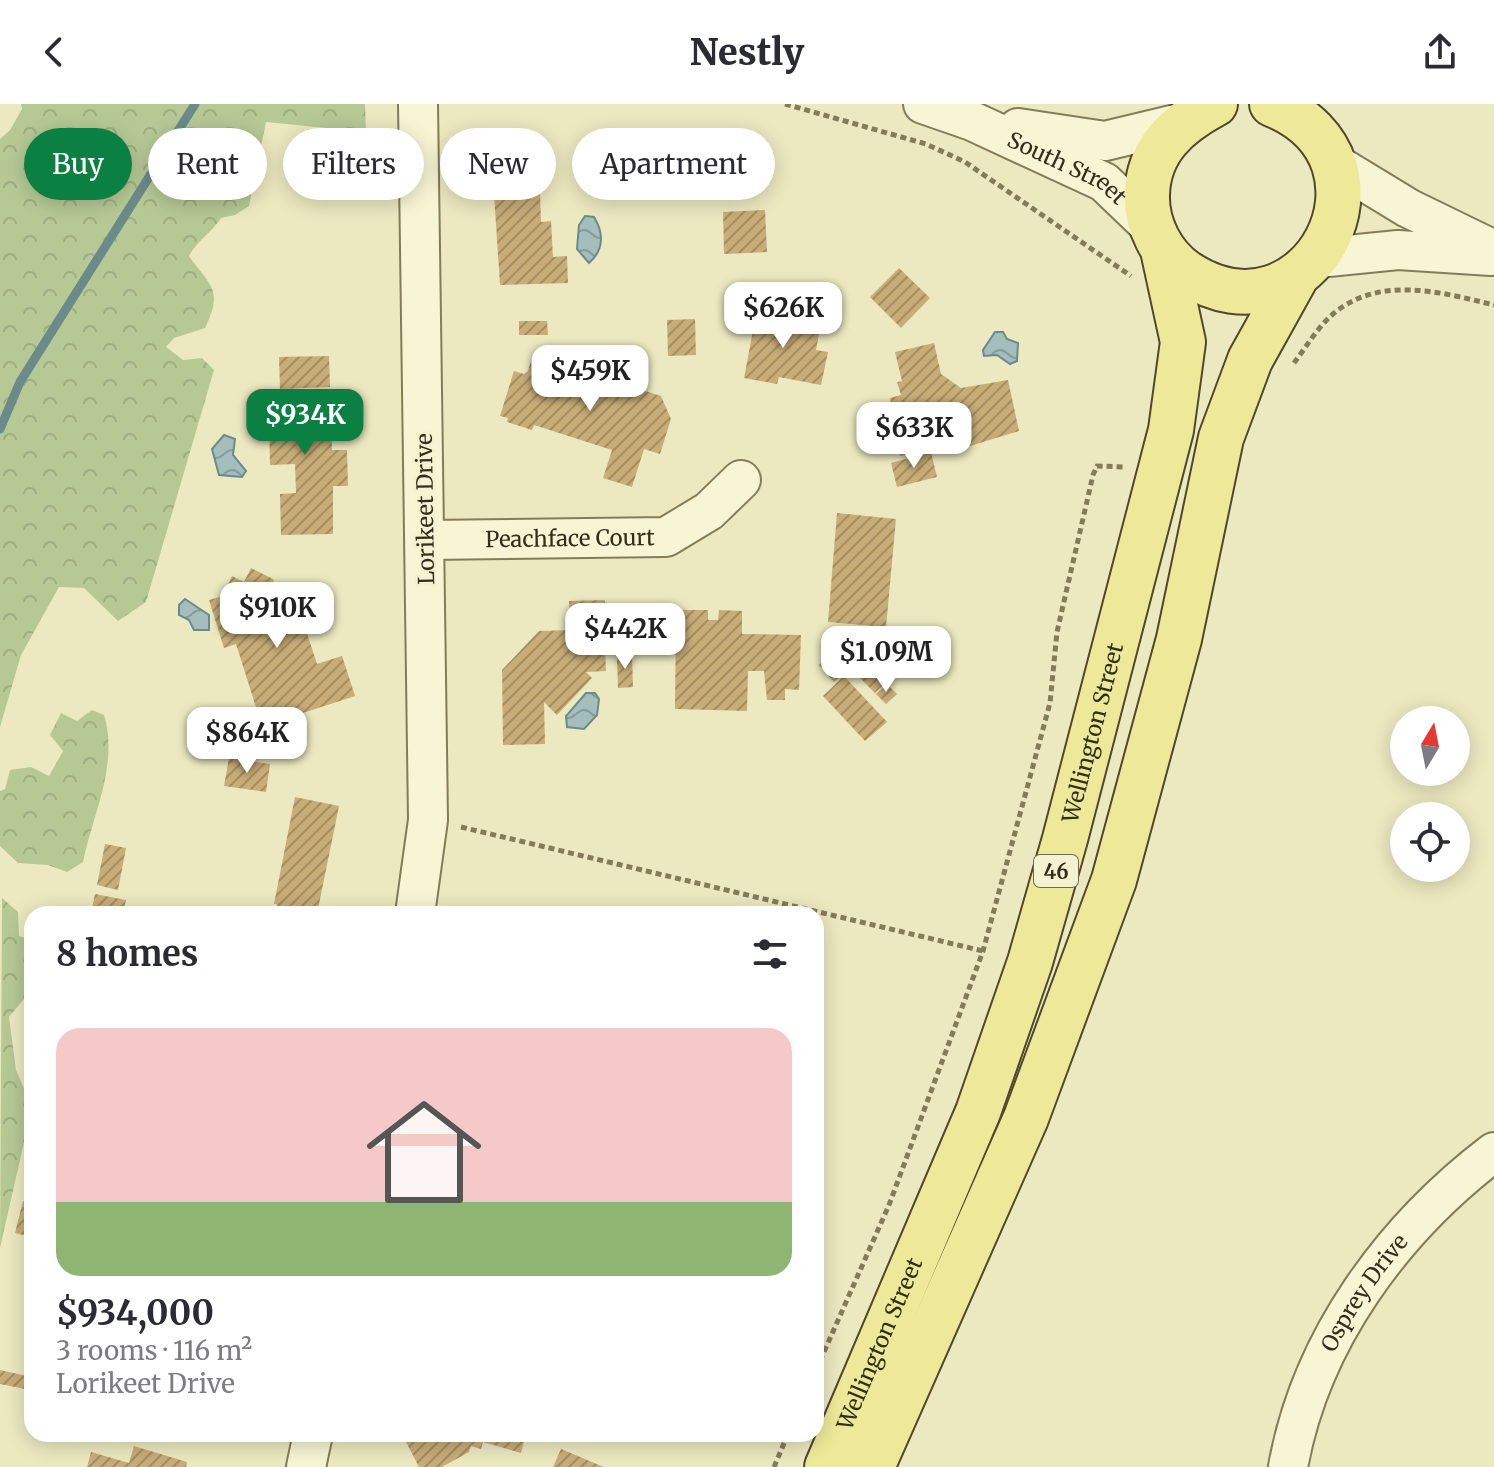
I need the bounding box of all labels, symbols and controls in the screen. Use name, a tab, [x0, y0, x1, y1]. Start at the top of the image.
icon: back	[32, 30, 76, 74]
text: Nestly	[690, 30, 804, 75]
icon: share	[1418, 30, 1462, 74]
street label: South Street	[1003, 125, 1133, 211]
chip: Buy	[24, 128, 132, 200]
chip: Rent	[148, 128, 267, 200]
chip: Filters	[283, 128, 424, 200]
chip: New	[440, 128, 556, 200]
chip: Apartment	[572, 128, 775, 200]
pin: $626K	[727, 282, 839, 350]
text: $626K	[742, 291, 824, 324]
pin: $459K	[534, 345, 646, 413]
text: $459K	[550, 354, 631, 387]
pin: $934K	[249, 389, 361, 457]
text: $934K	[264, 398, 346, 431]
pin: $633K	[858, 402, 970, 470]
text: $633K	[875, 411, 953, 444]
street label: Lorikeet Drive	[410, 433, 440, 585]
street label: Peachface Court	[485, 523, 655, 553]
pin: $910K	[221, 582, 333, 650]
text: $910K	[238, 591, 316, 624]
pin: $442K	[569, 603, 681, 671]
text: $442K	[583, 612, 667, 645]
pin: $1.09M	[821, 626, 951, 694]
text: $1.09M	[839, 635, 933, 668]
street label: Wellington Street	[1056, 640, 1129, 827]
north arrow	[1390, 706, 1470, 786]
map controls	[1390, 706, 1470, 882]
pin: $864K	[191, 707, 303, 775]
text: $864K	[205, 716, 289, 749]
button: locate	[1390, 802, 1470, 882]
road number: 46	[1034, 855, 1078, 887]
icon: filters	[748, 932, 792, 976]
text: 8 homes	[56, 933, 198, 975]
icon: home	[352, 1080, 496, 1224]
street label: Osprey Drive	[1315, 1228, 1413, 1356]
street label: Wellington Street	[830, 1253, 929, 1435]
text: $934,000	[56, 1292, 214, 1334]
text: 3 rooms · 116 m²	[56, 1334, 252, 1367]
text: Lorikeet Drive	[56, 1367, 235, 1400]

